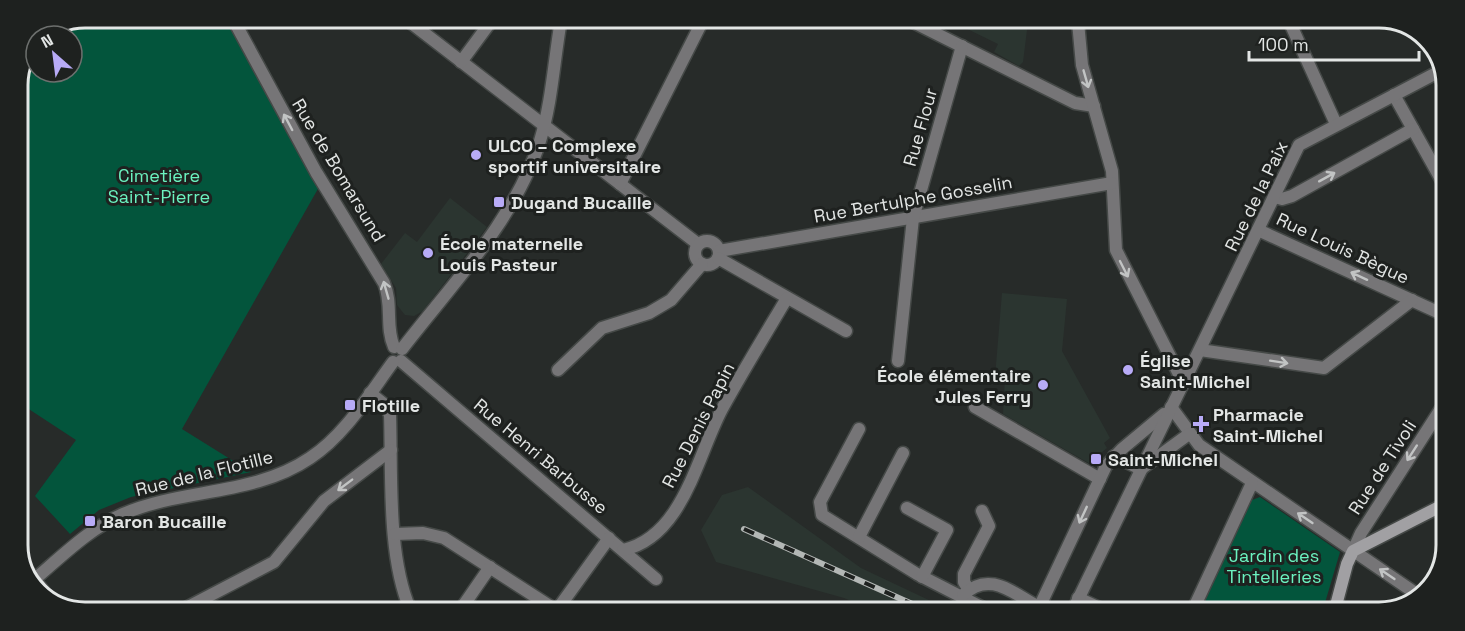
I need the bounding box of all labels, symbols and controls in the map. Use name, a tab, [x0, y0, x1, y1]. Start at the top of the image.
north arrow	[24, 24, 84, 84]
scale bar	[1249, 24, 1418, 62]
text: N	[38, 29, 57, 53]
text: 100 m	[1258, 33, 1309, 56]
one-way arrow	[1081, 69, 1092, 88]
street label: Rue Flour	[898, 85, 942, 169]
street label: Rue de Bomarsund	[287, 94, 391, 246]
one-way arrow	[282, 113, 293, 131]
place label: ULCO – Complexe sportif universitaire	[488, 134, 661, 178]
street label: Rue de la Paix	[1219, 137, 1293, 255]
marker: ULCO – Complexe sportif universitaire	[469, 148, 483, 162]
park label: Cimetière Saint-Pierre	[108, 164, 210, 208]
street label: Rue Bertulphe Gosselin	[812, 170, 1014, 228]
one-way arrow	[1318, 171, 1335, 183]
place label: Dugand Bucaille	[511, 191, 652, 214]
marker: Dugand Bucaille	[492, 195, 506, 209]
street label: Rue Louis Bègue	[1273, 207, 1413, 289]
place label: École maternelle Louis Pasteur	[440, 232, 583, 276]
marker: École maternelle Louis Pasteur	[421, 246, 435, 260]
one-way arrow	[1119, 259, 1130, 277]
one-way arrow	[1351, 270, 1369, 281]
one-way arrow	[379, 281, 391, 300]
place label: Église Saint-Michel	[1140, 349, 1250, 393]
one-way arrow	[1268, 356, 1288, 367]
street label: Rue Denis Papin	[656, 358, 740, 492]
marker: Église Saint-Michel	[1121, 363, 1135, 377]
place label: École élémentaire Jules Ferry	[877, 364, 1031, 408]
marker: École élémentaire Jules Ferry	[1036, 378, 1050, 392]
street label: Rue Henri Barbusse	[469, 393, 613, 519]
place label: Flotille	[362, 394, 420, 417]
marker: Flotille	[343, 398, 357, 412]
place label: Pharmacie Saint-Michel	[1213, 403, 1323, 447]
street label: Rue de Tivoli	[1343, 415, 1421, 519]
marker: Pharmacie Saint-Michel	[1194, 417, 1208, 431]
street label: Rue de la Flotille	[133, 445, 275, 501]
one-way arrow	[1406, 445, 1418, 461]
place label: Saint-Michel	[1108, 448, 1218, 471]
marker: Saint-Michel	[1089, 452, 1103, 466]
one-way arrow	[337, 479, 353, 491]
one-way arrow	[1076, 505, 1088, 523]
place label: Baron Bucaille	[102, 510, 227, 533]
one-way arrow	[1297, 512, 1313, 524]
marker: Baron Bucaille	[83, 514, 97, 528]
park label: Jardin des Tintelleries	[1226, 544, 1322, 588]
one-way arrow	[1379, 568, 1395, 580]

